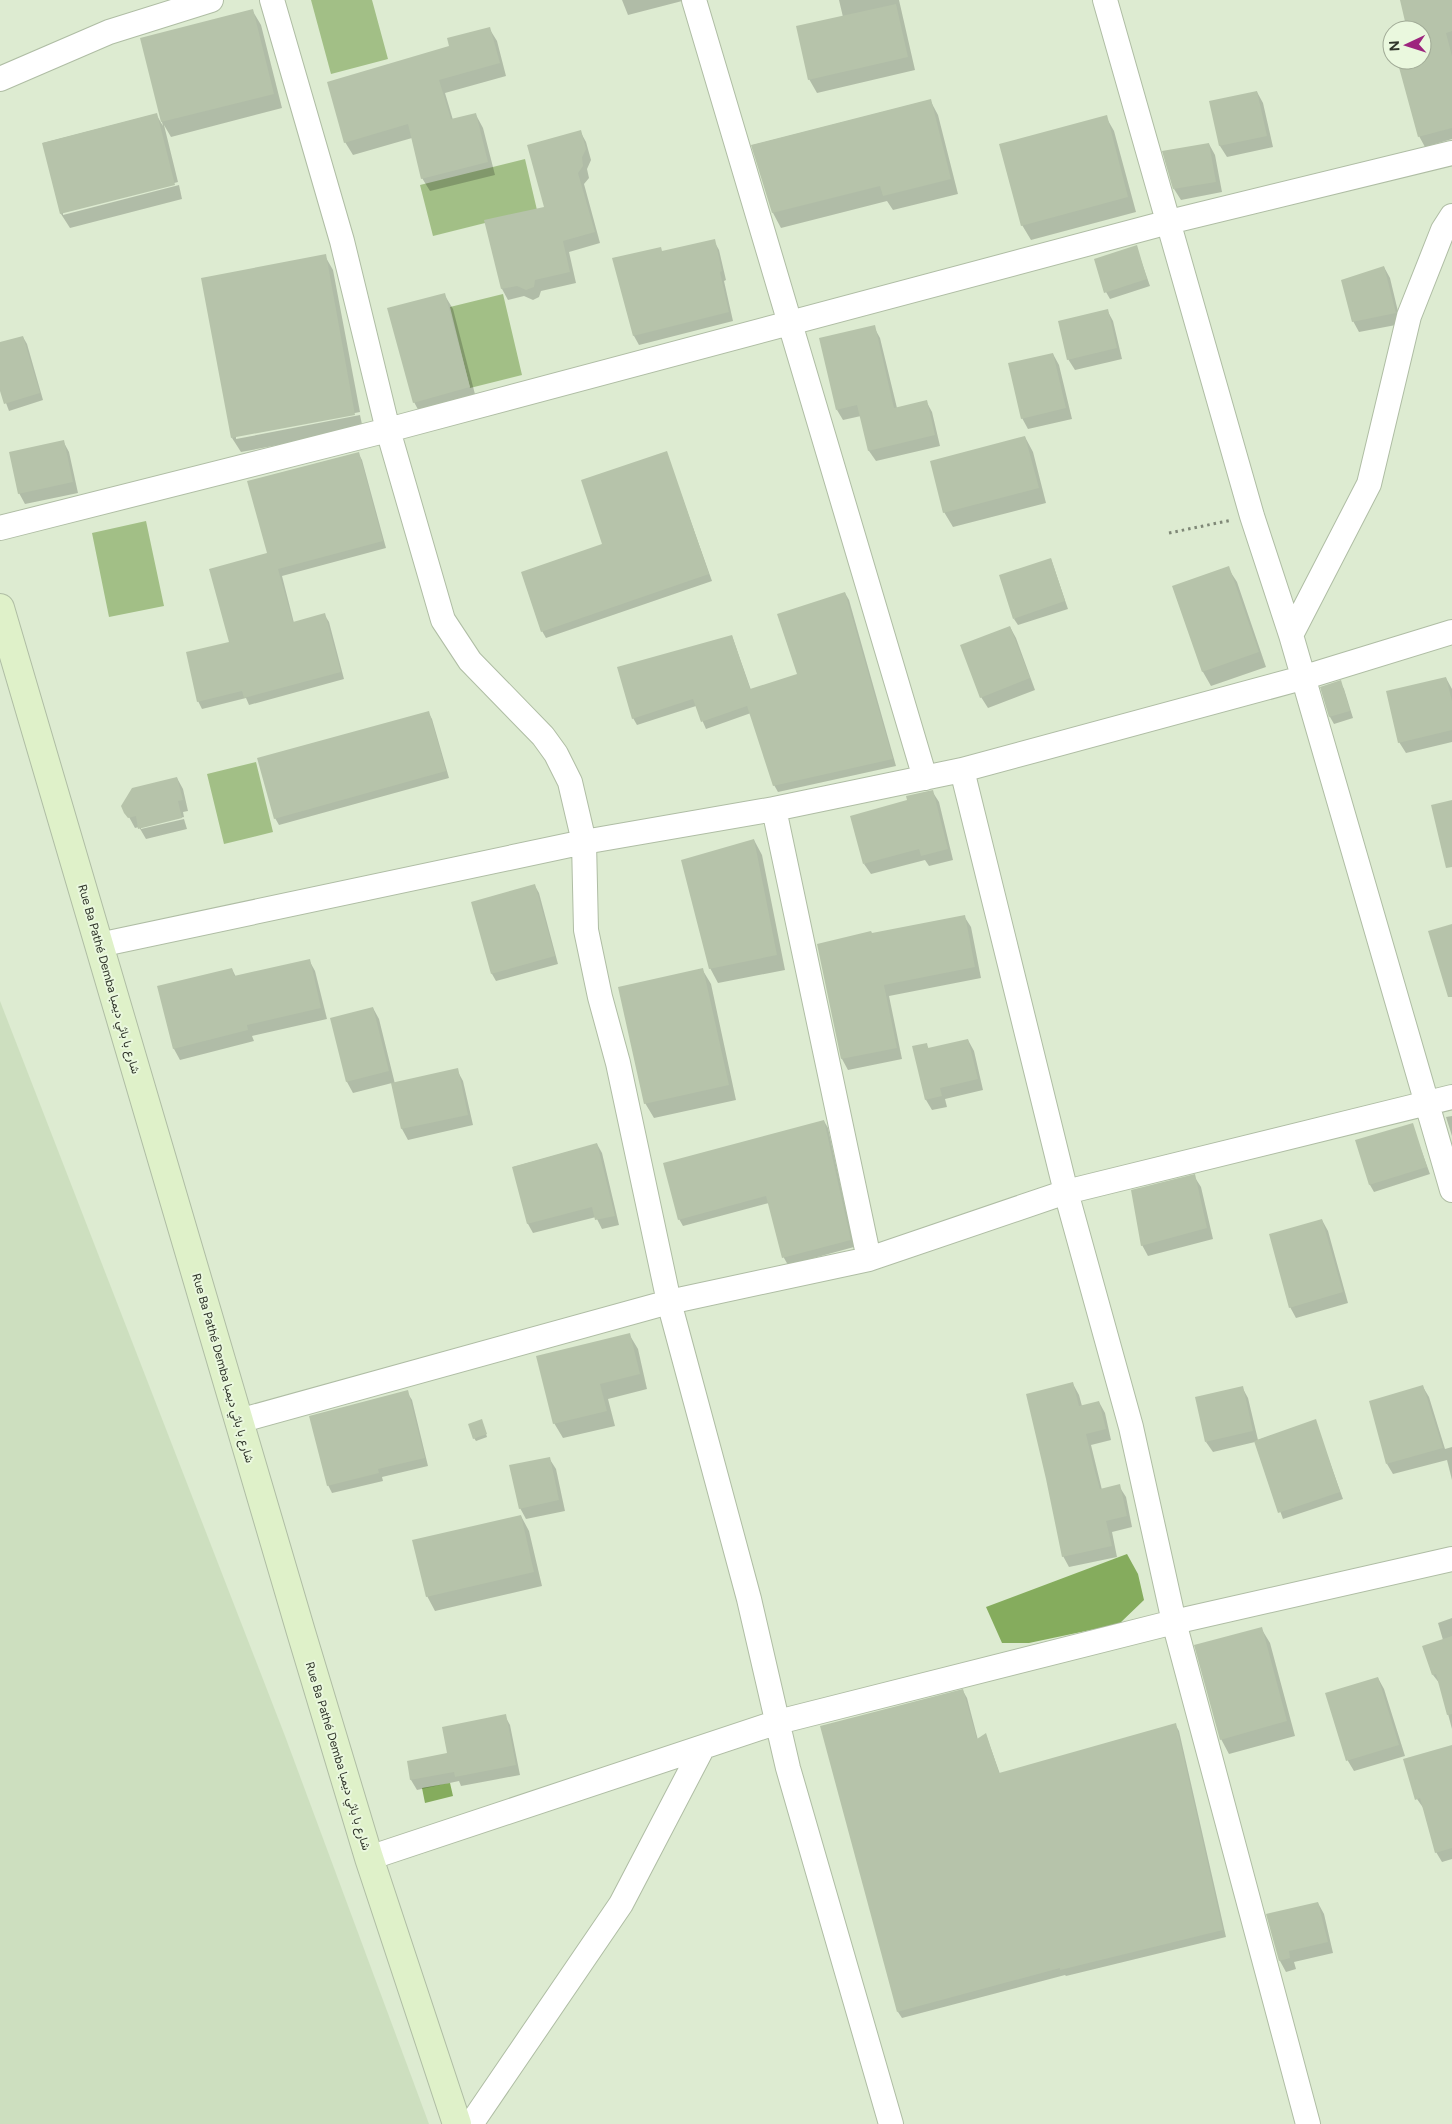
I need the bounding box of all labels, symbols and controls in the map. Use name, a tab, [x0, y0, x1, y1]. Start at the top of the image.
north arrow	[1382, 20, 1432, 70]
text: N	[1386, 40, 1403, 52]
street label: Rue Ba Pathé Demba شارع با باثي ديمبا	[72, 883, 143, 1076]
street label: Rue Ba Pathé Demba شارع با باثي ديمبا	[186, 1272, 257, 1465]
street label: Rue Ba Pathé Demba شارع با باثي ديمبا	[300, 1660, 373, 1853]

